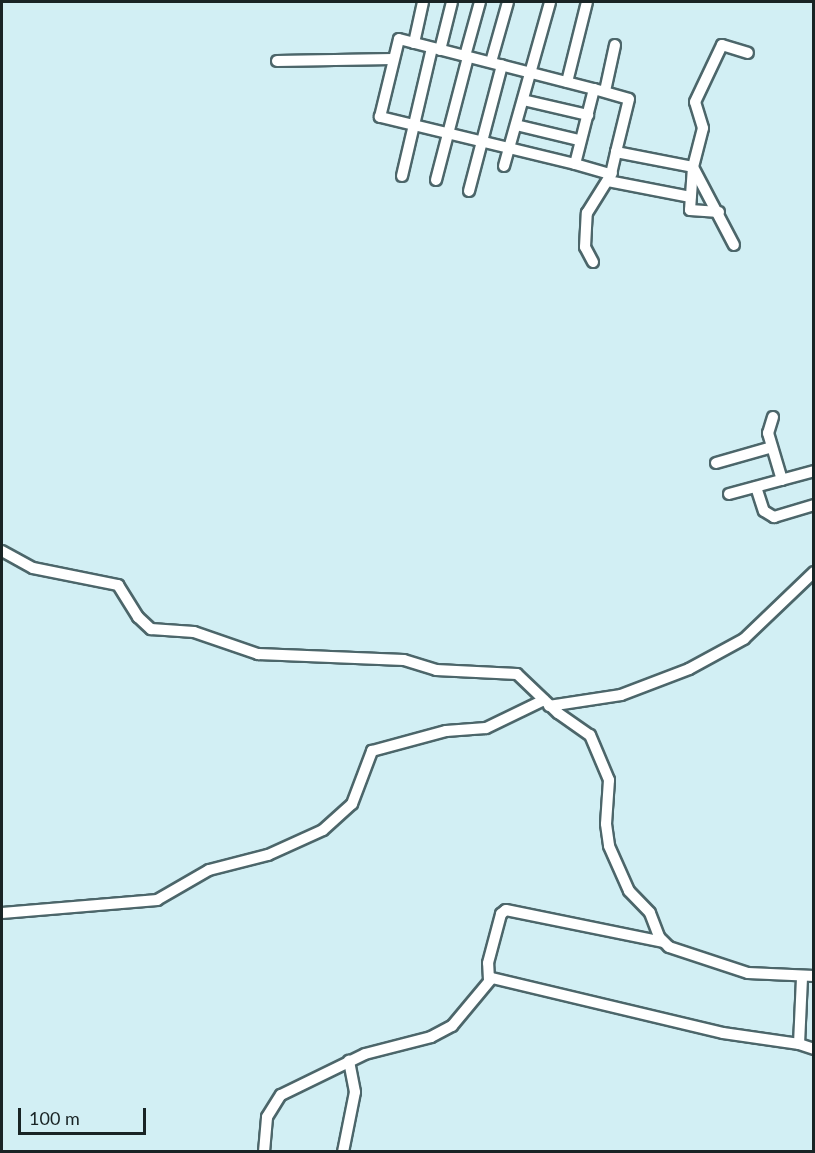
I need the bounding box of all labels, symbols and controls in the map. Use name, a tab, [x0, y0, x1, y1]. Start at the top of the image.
scale bar	[21, 1096, 148, 1134]
text: 100 m	[29, 1107, 80, 1129]

